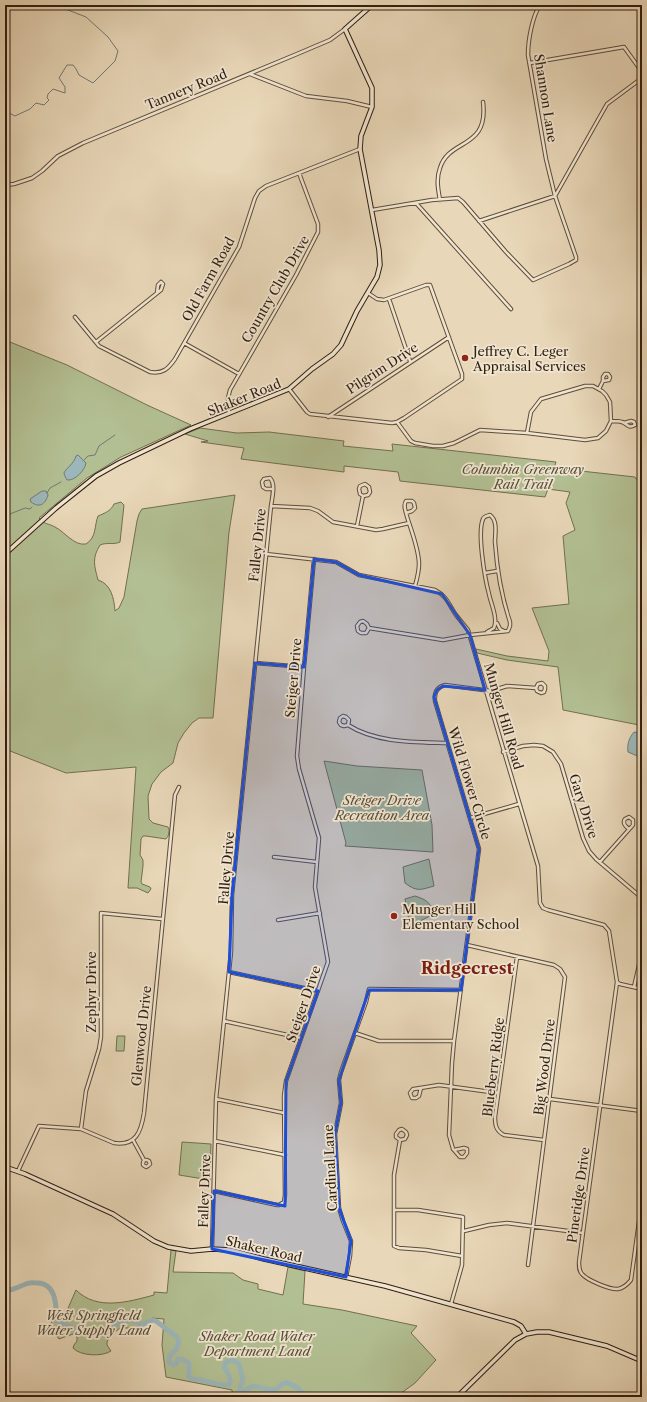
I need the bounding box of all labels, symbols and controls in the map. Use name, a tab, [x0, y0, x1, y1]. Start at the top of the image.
street label: Shannon Lane	[531, 53, 561, 143]
street label: Tannery Road	[143, 65, 229, 113]
street label: Country Club Drive	[238, 232, 312, 346]
street label: Old Farm Road	[178, 234, 238, 324]
street label: Pilgrim Drive	[343, 339, 421, 397]
place label: Jeffrey C. Leger Appraisal Services	[471, 343, 586, 374]
marker: Jeffrey C. Leger Appraisal Services	[460, 353, 470, 363]
street label: Shaker Road	[205, 375, 283, 419]
park label: Columbia Greenway Rail Trail	[462, 461, 585, 492]
street label: Falley Drive	[245, 508, 269, 582]
street label: Steiger Drive	[282, 637, 304, 719]
street label: Munger Hill Road	[481, 661, 527, 771]
street label: Wild Flower Circle	[445, 724, 495, 841]
street label: Gary Drive	[566, 772, 602, 840]
park label: Steiger Drive Recreation Area	[334, 792, 430, 823]
street label: Falley Drive	[215, 831, 237, 905]
place label: Munger Hill Elementary School	[402, 901, 520, 932]
marker: Munger Hill Elementary School	[389, 911, 399, 921]
street label: Zephyr Drive	[83, 951, 99, 1033]
district label: Ridgecrest	[421, 958, 513, 978]
street label: Steiger Drive	[282, 963, 324, 1045]
street label: Glenwood Drive	[128, 985, 154, 1087]
street label: Blueberry Ridge	[479, 1016, 507, 1118]
street label: Big Wood Drive	[530, 1018, 558, 1116]
street label: Cardinal Lane	[320, 1124, 340, 1212]
street label: Pineridge Drive	[563, 1146, 593, 1244]
street label: Falley Drive	[195, 1154, 213, 1228]
street label: Shaker Road	[224, 1232, 304, 1266]
park label: West Springfield Water Supply Land	[36, 1307, 152, 1338]
park label: Shaker Road Water Department Land	[198, 1328, 316, 1359]

